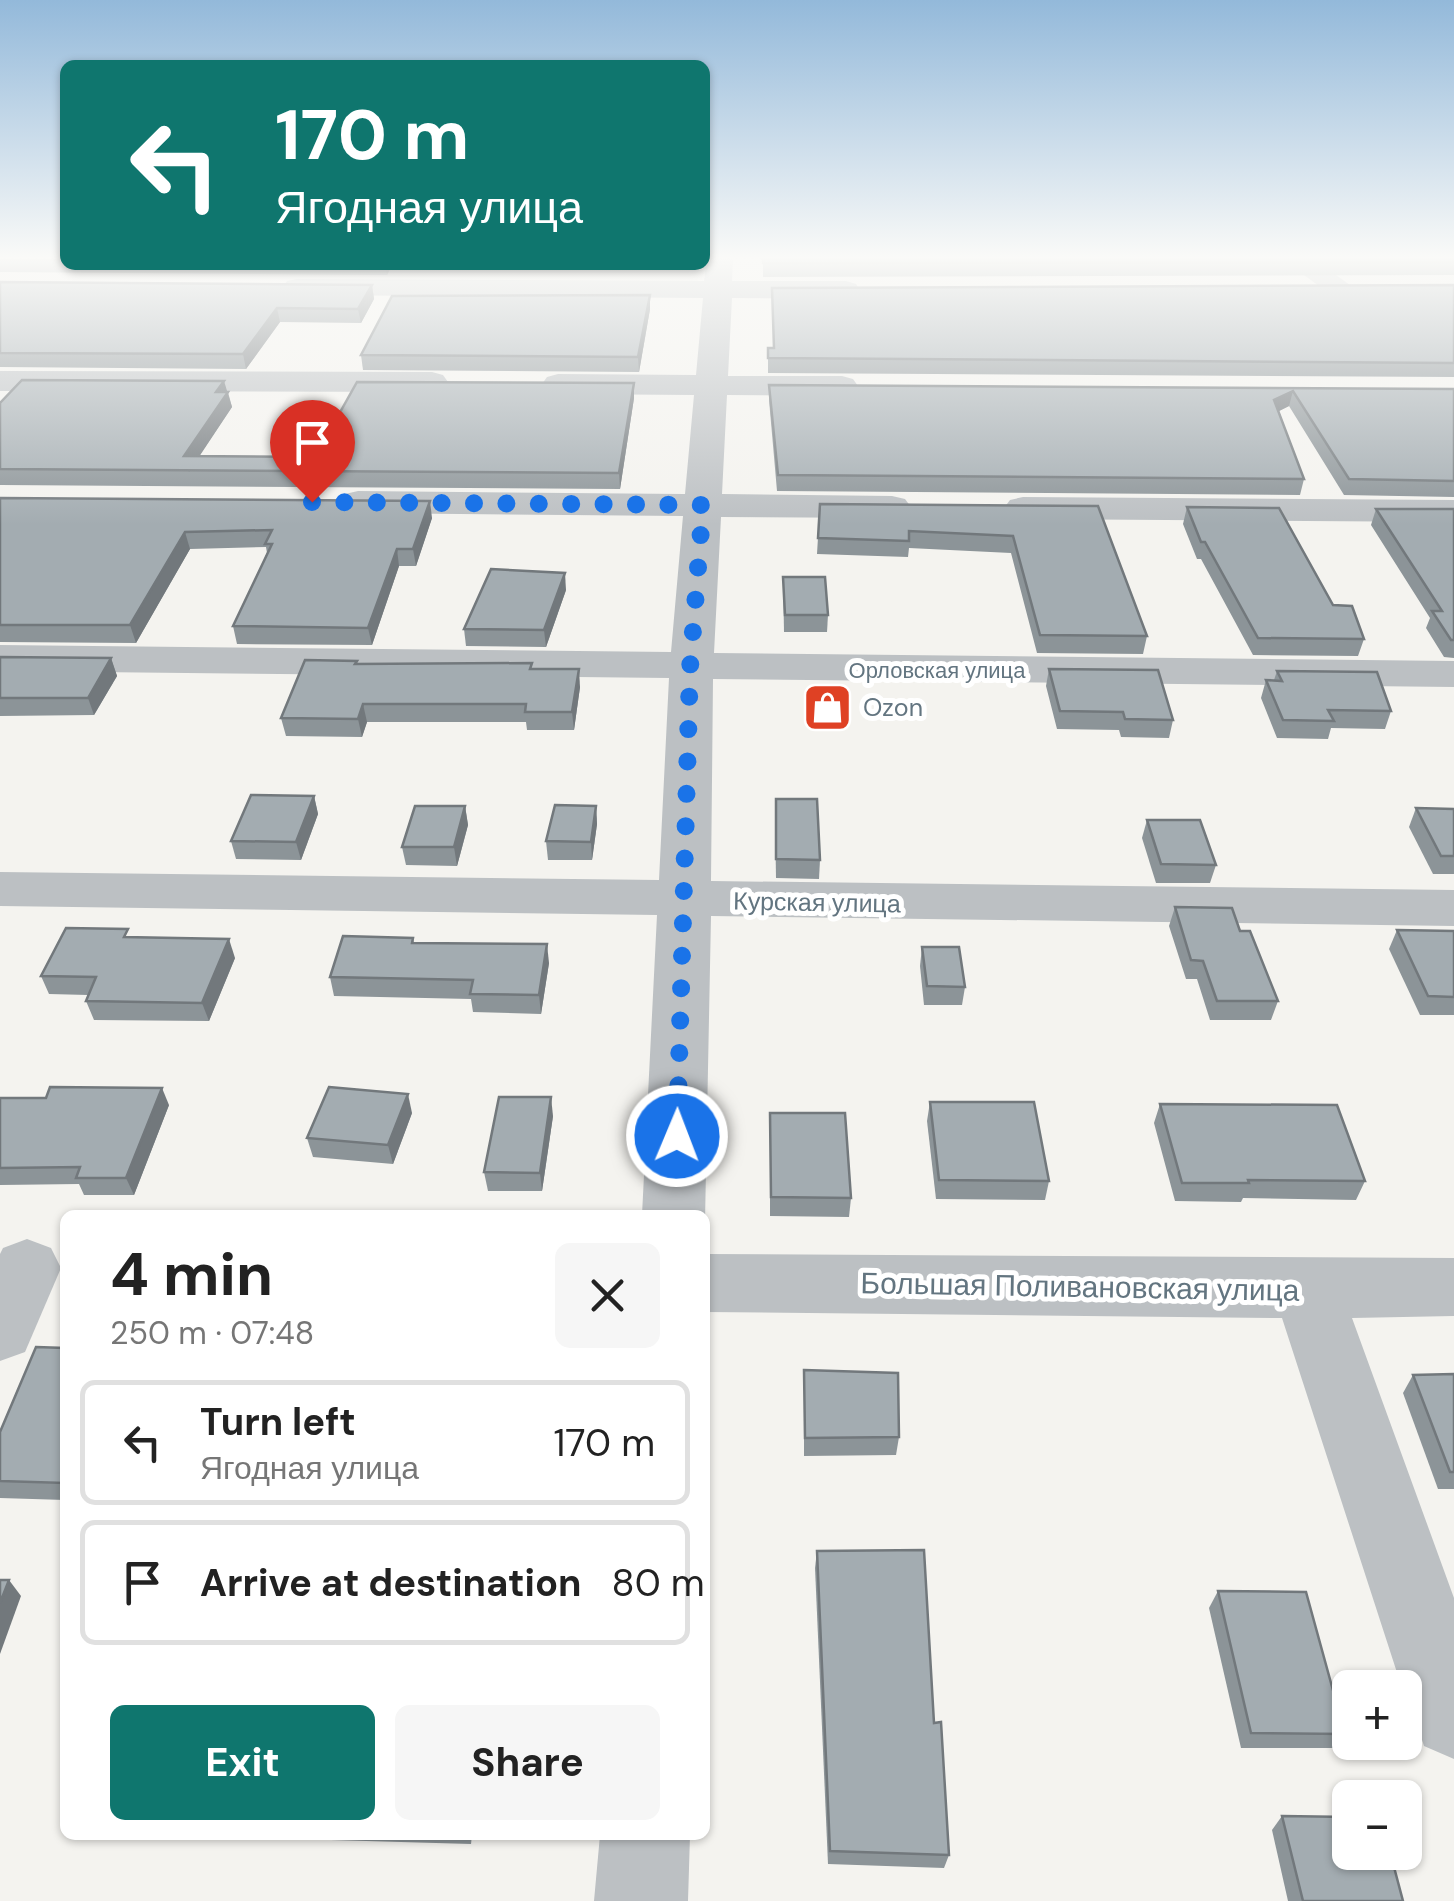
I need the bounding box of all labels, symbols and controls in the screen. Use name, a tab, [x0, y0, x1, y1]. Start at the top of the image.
text: 170 m	[275, 90, 469, 181]
icon: left	[110, 100, 240, 230]
text: Ягодная улица	[275, 178, 583, 237]
pin	[270, 400, 355, 503]
icon: arrive	[285, 415, 340, 470]
street label: Орловская улица	[849, 656, 1026, 685]
shop icon: Ozon	[802, 681, 854, 733]
place label: Ozon	[863, 691, 923, 724]
street label: Курская улица	[733, 885, 901, 920]
position arrow	[625, 1084, 729, 1188]
text: 4 min	[110, 1235, 273, 1314]
button: close	[555, 1243, 660, 1348]
street label: Большая Поливановская улица	[860, 1263, 1300, 1310]
text: 250 m · 07:48	[110, 1312, 314, 1354]
text: Turn left	[200, 1397, 356, 1447]
icon: left	[115, 1415, 170, 1470]
text: 170 m	[553, 1418, 655, 1468]
text: Ягодная улица	[200, 1447, 419, 1489]
icon: arrive	[115, 1555, 170, 1610]
text: Arrive at destination	[200, 1558, 582, 1608]
text: 80 m	[612, 1558, 705, 1608]
map controls	[1332, 1670, 1422, 1870]
button: +	[1332, 1670, 1422, 1760]
button: Exit	[110, 1705, 375, 1820]
button: Share	[395, 1705, 660, 1820]
button: −	[1332, 1780, 1422, 1870]

